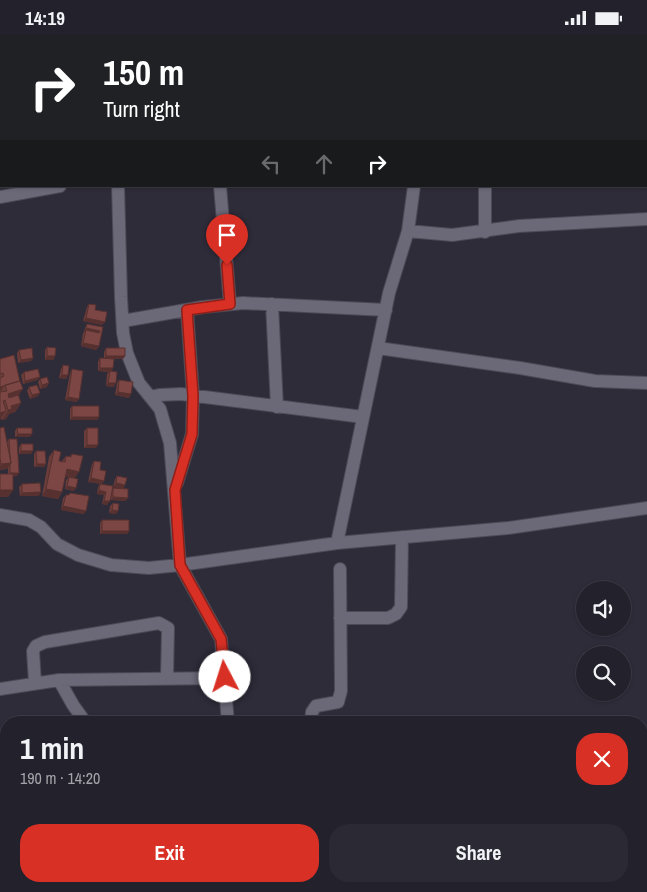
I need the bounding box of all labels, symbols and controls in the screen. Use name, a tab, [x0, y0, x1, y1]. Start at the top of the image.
text: 14:19	[25, 5, 65, 31]
text: 150 m	[103, 49, 184, 96]
icon: right	[20, 55, 85, 120]
text: Turn right	[103, 94, 180, 124]
icon: left	[257, 150, 285, 178]
icon: ahead	[310, 150, 338, 178]
icon: right	[363, 150, 391, 178]
pin	[206, 214, 248, 265]
icon: arrive	[213, 221, 241, 249]
map controls	[576, 581, 631, 701]
button: sound	[576, 581, 631, 636]
button: search	[576, 646, 631, 701]
position arrow	[198, 650, 250, 702]
text: 1 min	[20, 728, 84, 768]
button: close	[576, 733, 628, 785]
text: 190 m · 14:20	[20, 767, 100, 789]
button: Exit	[20, 824, 319, 882]
button: Share	[329, 824, 628, 882]

